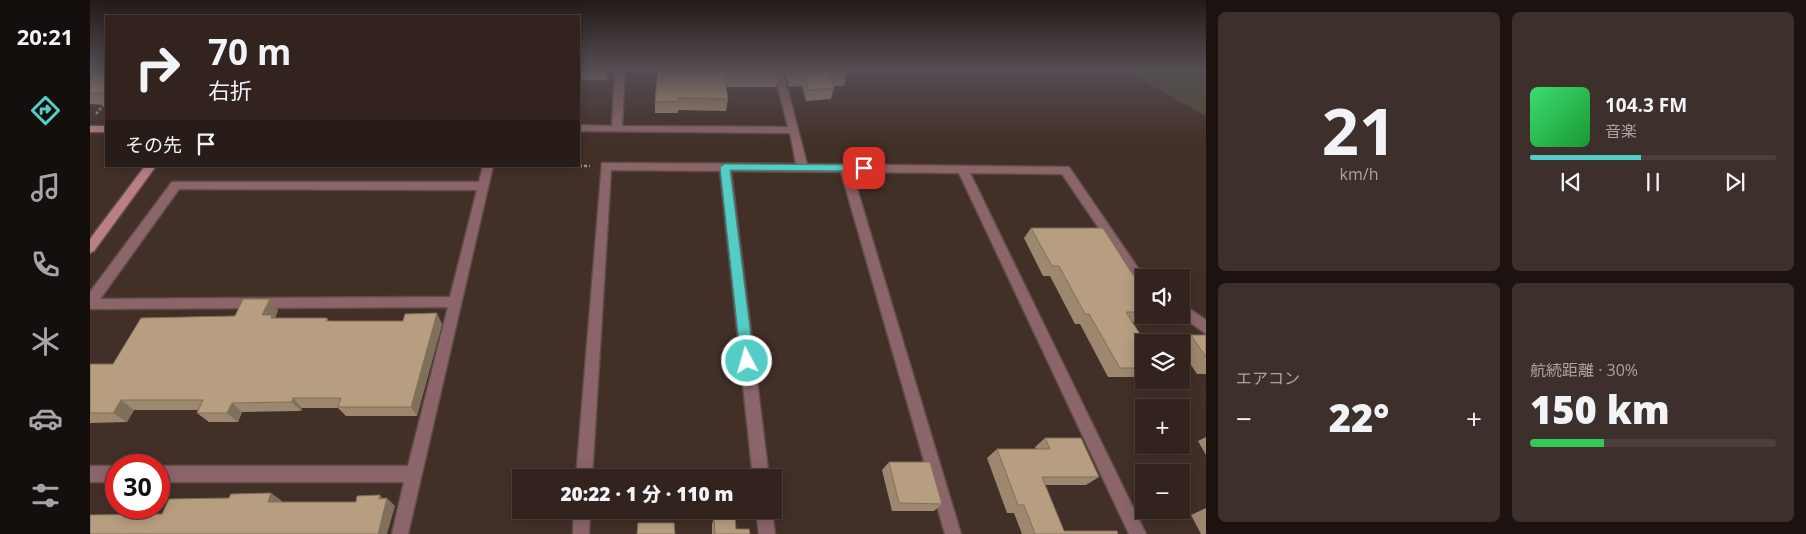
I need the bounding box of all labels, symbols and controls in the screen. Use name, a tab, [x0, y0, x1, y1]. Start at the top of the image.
text: 20:21	[17, 21, 73, 51]
text: 70 m	[208, 28, 291, 75]
icon: right	[125, 35, 190, 100]
text: 右折	[208, 75, 252, 105]
text: 21	[1322, 86, 1396, 174]
text: 104.3 FM	[1605, 92, 1687, 118]
icon: directions	[28, 93, 63, 128]
text: 音楽	[1605, 120, 1637, 142]
icon: arrive	[192, 130, 220, 158]
text: その先	[125, 132, 182, 158]
pin	[843, 147, 885, 189]
icon: arrive	[850, 154, 878, 182]
text: km/h	[1340, 163, 1378, 185]
icon: previous	[1557, 168, 1585, 196]
icon: pause	[1639, 168, 1667, 196]
icon: next	[1721, 168, 1749, 196]
icon: music	[28, 170, 63, 205]
icon: phone	[28, 247, 63, 282]
map controls	[1135, 269, 1190, 519]
button: sound	[1135, 269, 1190, 324]
icon: climate	[28, 324, 63, 359]
position arrow	[720, 334, 772, 386]
button: layers	[1135, 334, 1190, 389]
text: 航続距離 · 30%	[1530, 359, 1638, 381]
text: エアコン	[1236, 367, 1300, 389]
text: 150 km	[1530, 383, 1670, 435]
text: 22°	[1329, 391, 1389, 443]
button: +	[1135, 399, 1190, 454]
text: −	[1236, 399, 1252, 437]
text: +	[1466, 399, 1482, 437]
icon: car	[28, 401, 63, 436]
speed limit sign: 30	[105, 454, 170, 519]
button: −	[1135, 464, 1190, 519]
icon: filters	[28, 478, 63, 513]
text: 20:22 · 1 分 · 110 m	[560, 481, 734, 507]

